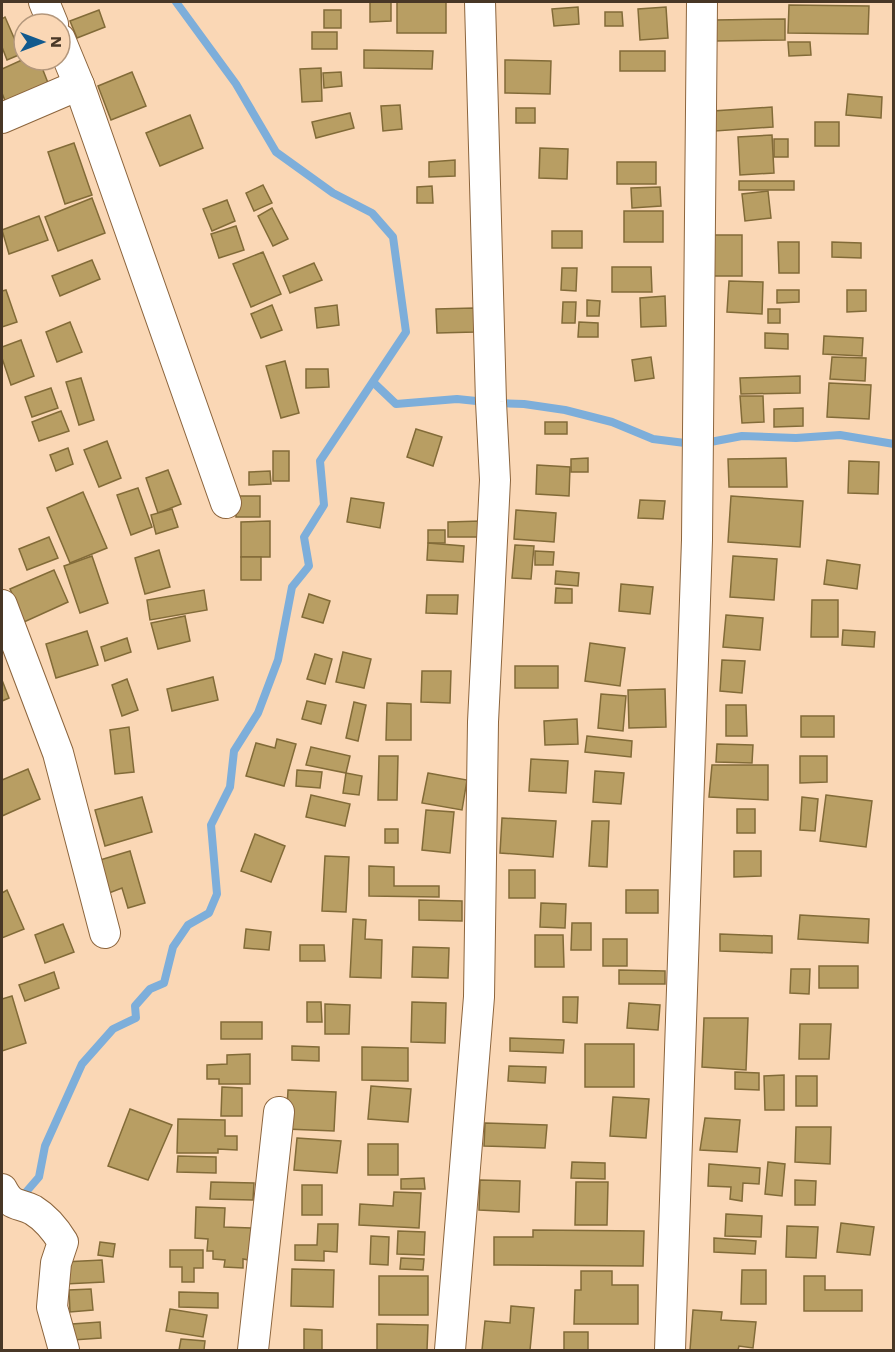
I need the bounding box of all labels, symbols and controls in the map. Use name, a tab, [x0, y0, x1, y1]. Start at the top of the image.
north arrow	[12, 12, 72, 72]
text: N	[47, 36, 66, 48]

